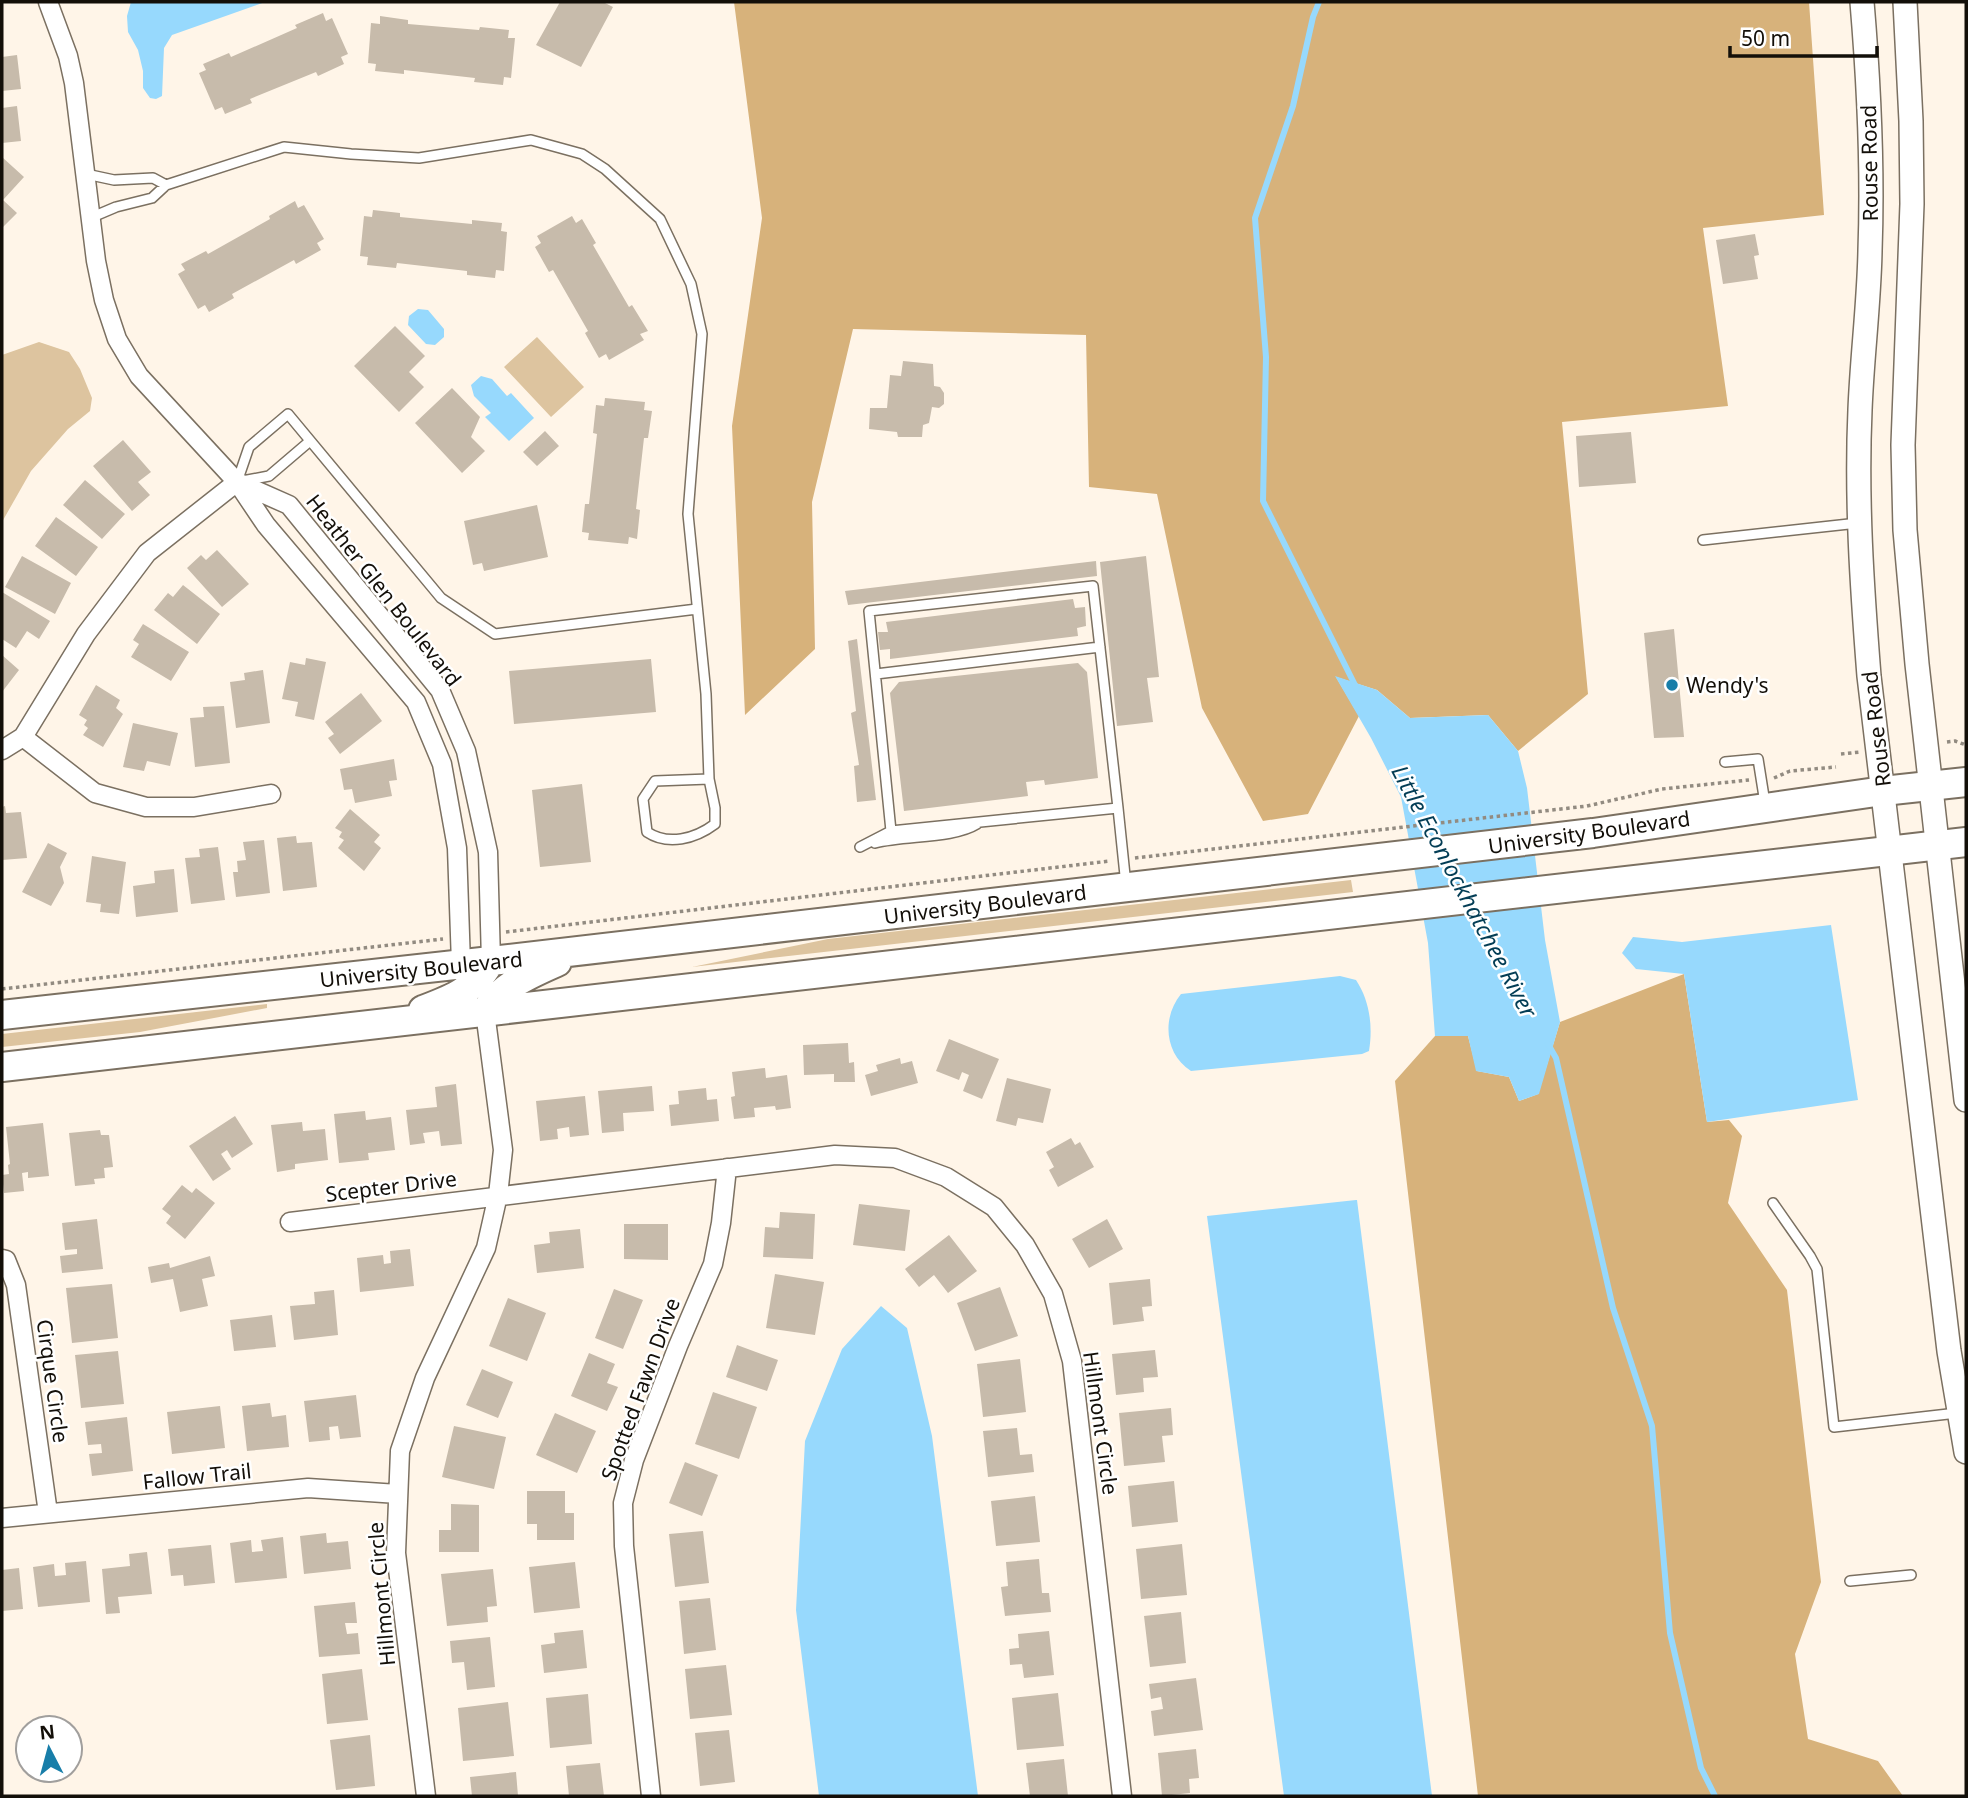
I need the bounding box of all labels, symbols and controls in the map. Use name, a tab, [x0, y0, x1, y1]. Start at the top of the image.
scale bar	[1730, 14, 1877, 58]
text: 50 m	[1741, 24, 1790, 52]
street label: Rouse Road	[1854, 104, 1884, 222]
street label: Heather Glen Boulevard	[300, 488, 468, 692]
street label: Rouse Road	[1855, 669, 1897, 789]
place label: Wendy's	[1686, 671, 1769, 699]
marker: Wendy's	[1664, 677, 1680, 693]
water label: Little Econlockhatchee River	[1385, 759, 1546, 1024]
street label: University Boulevard	[1486, 804, 1692, 860]
street label: University Boulevard	[882, 878, 1088, 930]
street label: University Boulevard	[318, 944, 524, 994]
street label: Scepter Drive	[324, 1164, 458, 1208]
street label: Spotted Fawn Drive	[594, 1294, 686, 1484]
street label: Cirque Circle	[30, 1317, 76, 1445]
street label: Hillmont Circle	[1077, 1350, 1125, 1496]
street label: Fallow Trail	[141, 1456, 253, 1496]
street label: Hillmont Circle	[361, 1521, 401, 1667]
north arrow	[14, 1714, 84, 1784]
text: N	[38, 1718, 56, 1746]

